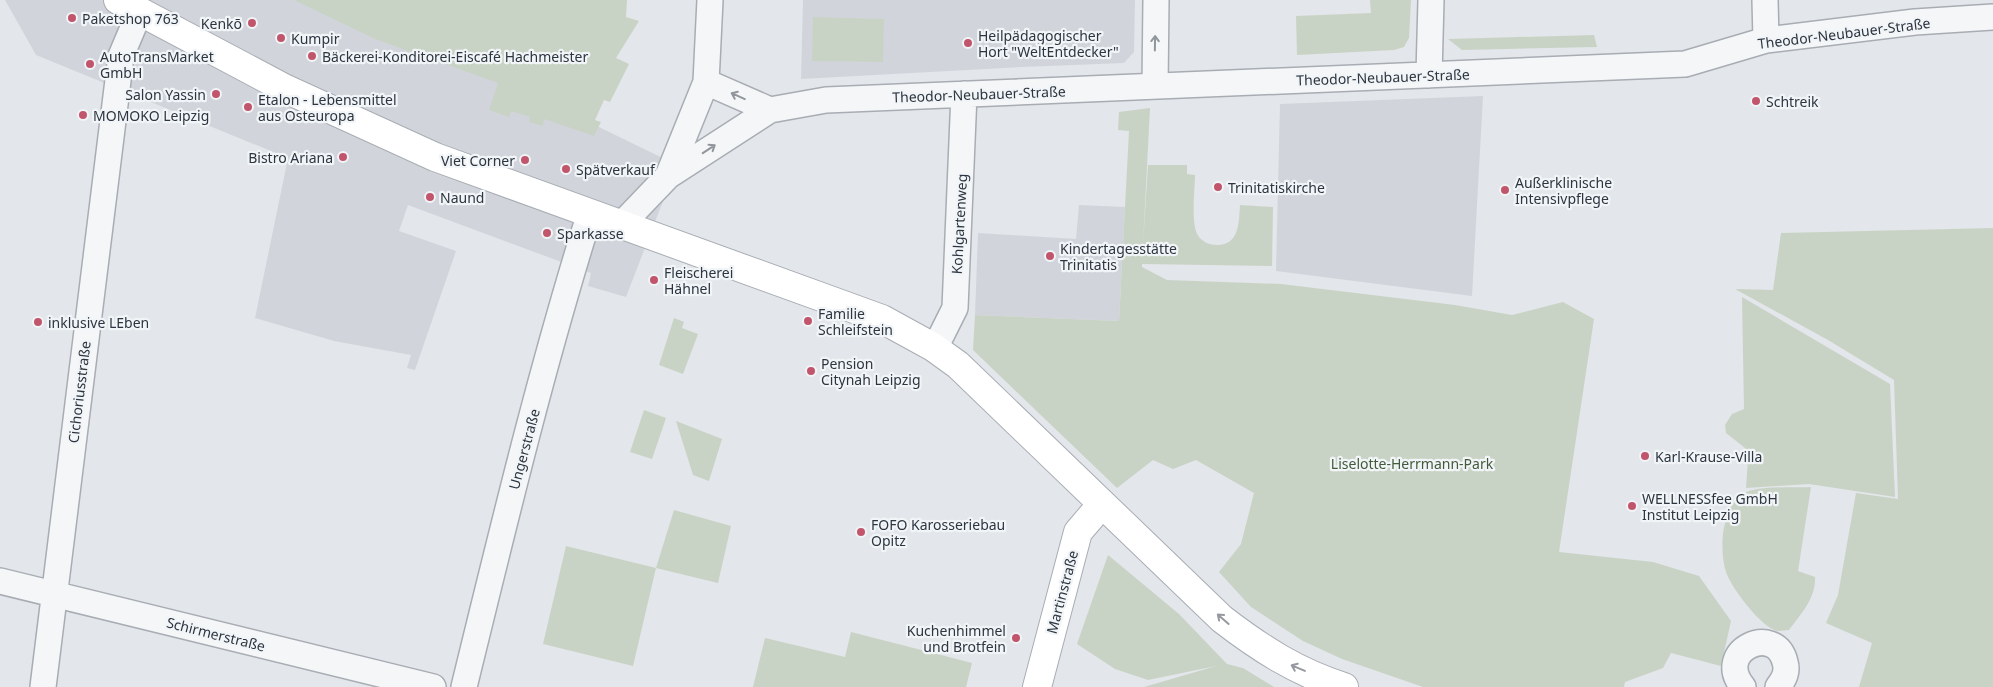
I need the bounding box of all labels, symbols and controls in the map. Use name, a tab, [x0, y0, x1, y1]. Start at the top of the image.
place label: Paketshop 763	[82, 9, 179, 28]
marker: Paketshop 763	[66, 12, 78, 24]
street label: Theodor-Neubauer-Straße	[1757, 13, 1931, 53]
place label: Kenkō	[201, 14, 242, 33]
marker: Kenkō	[246, 17, 258, 29]
place label: Heilpädagogischer Hort "WeltEntdecker"	[978, 26, 1119, 61]
place label: Kumpir	[291, 29, 340, 48]
marker: Kumpir	[275, 32, 287, 44]
one-way arrow	[1150, 35, 1160, 52]
marker: Heilpädagogischer Hort "WeltEntdecker"	[962, 37, 974, 49]
place label: AutoTransMarket GmbH	[100, 47, 214, 82]
place label: Bäckerei-Konditorei-Eiscafé Hachmeister	[322, 47, 588, 66]
marker: Bäckerei-Konditorei-Eiscafé Hachmeister	[306, 50, 318, 62]
marker: AutoTransMarket GmbH	[84, 58, 96, 70]
street label: Theodor-Neubauer-Straße	[1296, 64, 1470, 90]
street label: Theodor-Neubauer-Straße	[892, 81, 1066, 107]
place label: Salon Yassin	[125, 85, 206, 104]
marker: Salon Yassin	[210, 88, 222, 100]
place label: Etalon - Lebensmittel aus Osteuropa	[258, 90, 397, 125]
one-way arrow	[731, 91, 746, 101]
place label: Schtreik	[1766, 92, 1819, 111]
marker: Schtreik	[1750, 95, 1762, 107]
marker: Etalon - Lebensmittel aus Osteuropa	[242, 101, 254, 113]
place label: MOMOKO Leipzig	[93, 106, 209, 125]
marker: MOMOKO Leipzig	[77, 109, 89, 121]
one-way arrow	[702, 144, 716, 155]
place label: Bistro Ariana	[248, 148, 333, 167]
marker: Bistro Ariana	[337, 151, 349, 163]
place label: Viet Corner	[441, 151, 515, 170]
marker: Viet Corner	[519, 154, 531, 166]
place label: Spätverkauf	[576, 160, 656, 179]
marker: Spätverkauf	[560, 163, 572, 175]
street label: Kohlgartenweg	[947, 173, 971, 275]
place label: Außerklinische Intensivpflege	[1515, 173, 1612, 208]
place label: Trinitatiskirche	[1228, 178, 1325, 197]
marker: Trinitatiskirche	[1212, 181, 1224, 193]
marker: Außerklinische Intensivpflege	[1499, 184, 1511, 196]
place label: Naund	[440, 188, 484, 207]
marker: Naund	[424, 191, 436, 203]
place label: Sparkasse	[557, 224, 624, 243]
marker: Sparkasse	[541, 227, 553, 239]
place label: Kindertagesstätte Trinitatis	[1060, 239, 1177, 274]
marker: Kindertagesstätte Trinitatis	[1044, 250, 1056, 262]
place label: Fleischerei Hähnel	[664, 263, 733, 298]
marker: Fleischerei Hähnel	[648, 274, 660, 286]
place label: Familie Schleifstein	[818, 304, 893, 339]
place label: inklusive LEben	[48, 313, 149, 332]
marker: Familie Schleifstein	[802, 315, 814, 327]
marker: inklusive LEben	[32, 316, 44, 328]
street label: Cichoriusstraße	[63, 340, 95, 444]
place label: Pension Citynah Leipzig	[821, 354, 921, 389]
marker: Pension Citynah Leipzig	[805, 365, 817, 377]
street label: Ungerstraße	[504, 406, 544, 492]
place label: Karl-Krause-Villa	[1655, 447, 1762, 466]
marker: Karl-Krause-Villa	[1639, 450, 1651, 462]
park label: Liselotte-Herrmann-Park	[1331, 454, 1494, 473]
place label: WELLNESSfee GmbH Institut Leipzig	[1642, 489, 1778, 524]
marker: WELLNESSfee GmbH Institut Leipzig	[1626, 500, 1638, 512]
place label: FOFO Karosseriebau Opitz	[871, 515, 1005, 550]
marker: FOFO Karosseriebau Opitz	[855, 526, 867, 538]
street label: Martinstraße	[1042, 548, 1082, 636]
street label: Schirmerstraße	[165, 613, 267, 655]
one-way arrow	[1217, 613, 1230, 624]
place label: Kuchenhimmel und Brotfein	[907, 621, 1006, 656]
marker: Kuchenhimmel und Brotfein	[1010, 632, 1022, 644]
one-way arrow	[1291, 663, 1306, 673]

